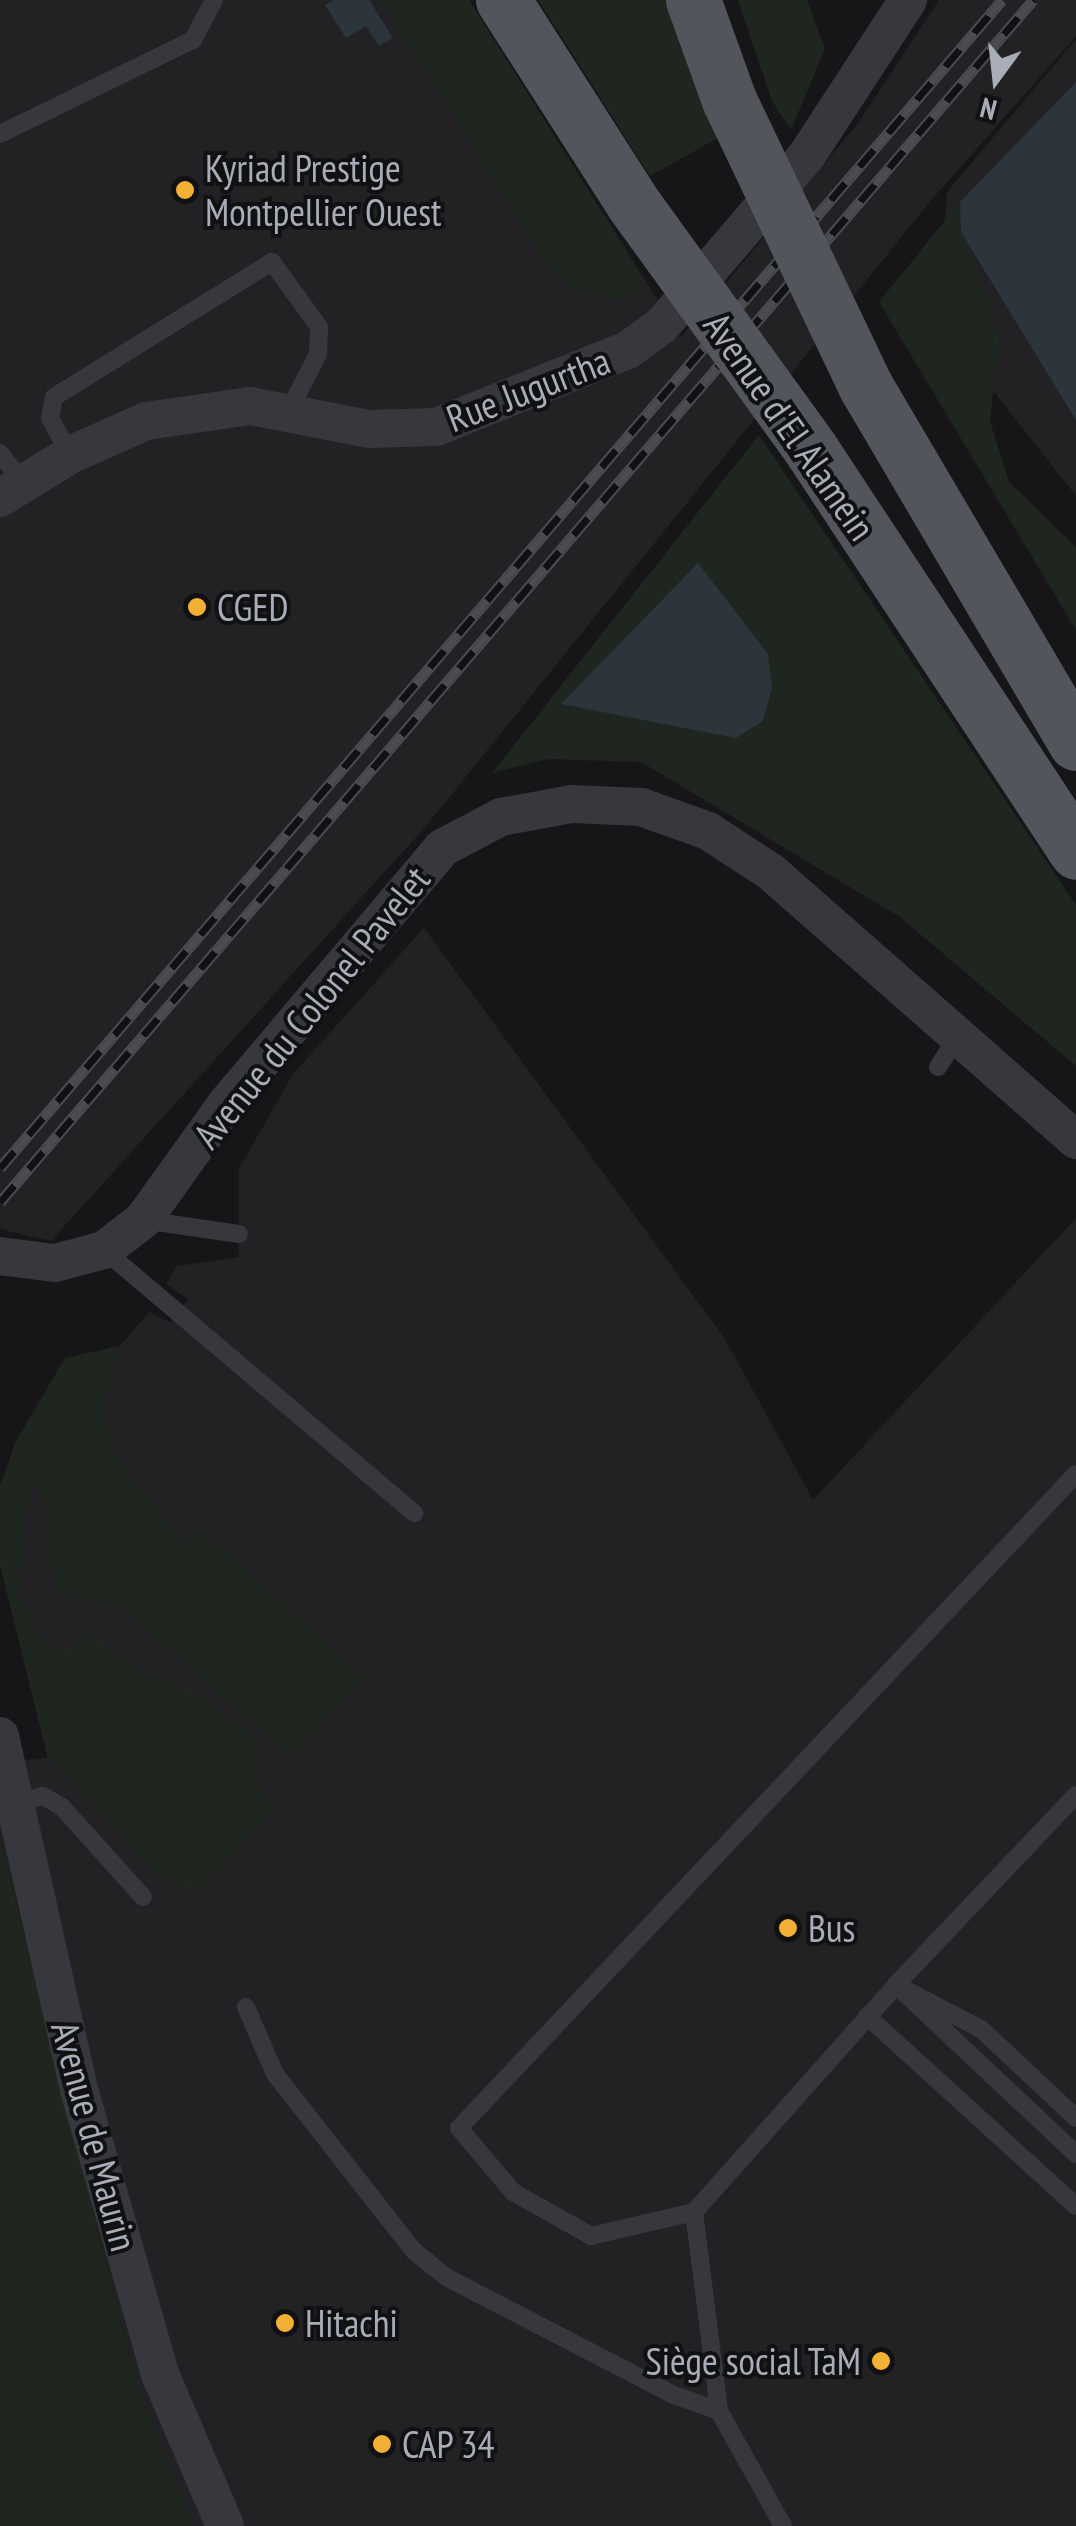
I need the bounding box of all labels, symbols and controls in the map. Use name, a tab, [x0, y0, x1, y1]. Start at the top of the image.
north arrow	[946, 30, 1046, 130]
text: N	[976, 90, 1000, 129]
place label: Kyriad Prestige Montpellier Ouest	[205, 145, 441, 234]
marker: Kyriad Prestige Montpellier Ouest	[174, 179, 196, 201]
street label: Avenue d'El Alamein	[694, 303, 886, 549]
street label: Rue Jugurtha	[440, 337, 616, 441]
place label: CGED	[217, 584, 289, 630]
marker: CGED	[186, 596, 208, 618]
street label: Avenue du Colonel Pavelet	[183, 857, 439, 1157]
place label: Bus	[808, 1905, 855, 1951]
marker: Bus	[777, 1917, 799, 1939]
street label: Avenue de Maurin	[42, 2016, 148, 2256]
place label: Hitachi	[305, 2300, 398, 2346]
marker: Hitachi	[274, 2312, 296, 2334]
place label: Siège social TaM	[645, 2338, 861, 2384]
marker: Siège social TaM	[870, 2350, 892, 2372]
place label: CAP 34	[402, 2421, 496, 2467]
marker: CAP 34	[371, 2433, 393, 2455]

